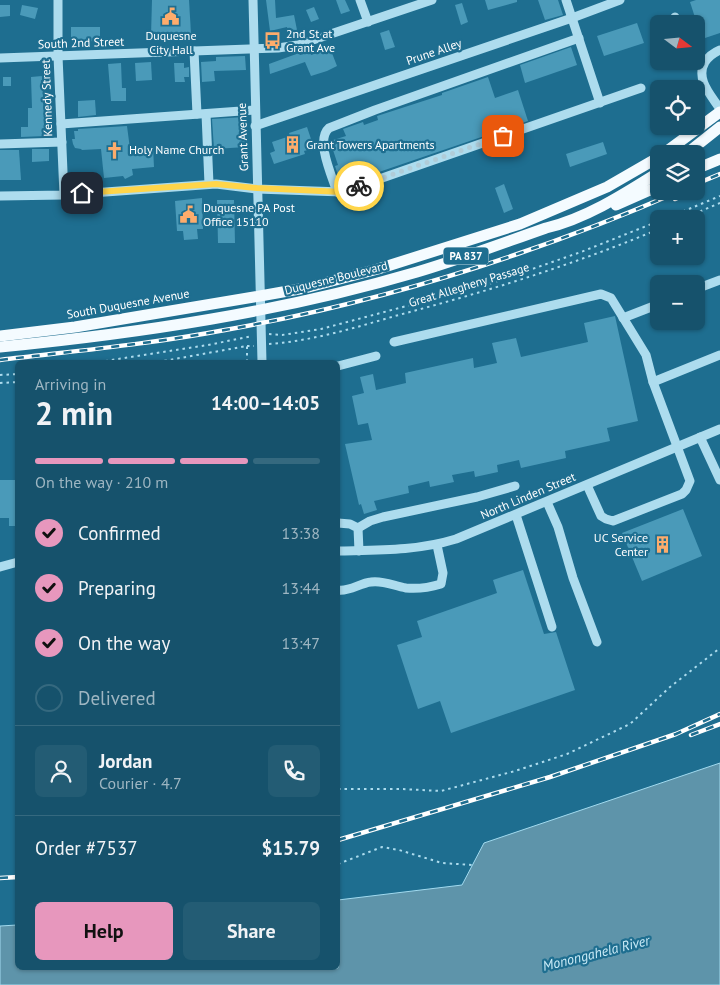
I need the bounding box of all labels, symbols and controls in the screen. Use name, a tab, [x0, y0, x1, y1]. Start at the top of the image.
public building icon: Duquesne City Hall	[161, 7, 181, 27]
north arrow	[650, 15, 705, 70]
map controls	[650, 15, 705, 330]
place label: 2nd St at Grant Ave	[286, 26, 335, 55]
place label: Duquesne City Hall	[145, 28, 197, 57]
bus stop icon: 2nd St at Grant Ave	[262, 31, 282, 51]
street label: South 2nd Street	[37, 33, 124, 52]
street label: Prune Alley	[404, 35, 464, 68]
street label: Kennedy Street	[38, 59, 55, 137]
button: locate	[650, 80, 705, 135]
street label: Grant Avenue	[234, 103, 251, 171]
pin	[482, 115, 524, 157]
icon: bag	[489, 122, 517, 150]
building icon: Grant Towers Apartments	[282, 135, 302, 155]
place label: Grant Towers Apartments	[306, 137, 435, 152]
church icon: Holy Name Church	[105, 140, 125, 160]
place label: Holy Name Church	[129, 142, 224, 157]
button: layers	[650, 145, 705, 200]
courier	[334, 161, 384, 211]
pin	[61, 172, 103, 214]
icon: bike	[345, 172, 373, 200]
icon: home	[68, 179, 96, 207]
place label: Duquesne PA Post Office 15110	[203, 200, 295, 229]
public building icon: Duquesne PA Post Office 15110	[179, 205, 199, 225]
button: +	[650, 210, 705, 265]
road number: PA 837	[444, 248, 488, 264]
street label: Duquesne Boulevard	[283, 257, 389, 298]
street label: Great Allegheny Passage	[407, 259, 531, 310]
button: −	[650, 275, 705, 330]
street label: South Duquesne Avenue	[65, 285, 190, 322]
text: Arriving in	[35, 374, 106, 394]
text: 14:00–14:05	[211, 391, 320, 415]
text: 2 min	[35, 392, 113, 434]
street label: North Linden Street	[478, 469, 578, 522]
text: On the way · 210 m	[35, 472, 168, 492]
icon: check	[35, 519, 63, 547]
text: Confirmed	[78, 521, 161, 545]
text: 13:38	[282, 523, 320, 543]
place label: UC Service Center	[594, 530, 648, 559]
building icon: UC Service Center	[652, 535, 672, 555]
icon: check	[35, 574, 63, 602]
text: Preparing	[78, 576, 156, 600]
text: 13:44	[282, 578, 320, 598]
icon: check	[35, 629, 63, 657]
text: On the way	[78, 631, 170, 655]
text: 13:47	[282, 633, 320, 653]
text: Delivered	[78, 686, 156, 710]
button: person	[35, 745, 87, 797]
button: phone	[268, 745, 320, 797]
text: Jordan	[99, 749, 152, 773]
text: Courier · 4.7	[99, 773, 182, 793]
text: Order #7537	[35, 836, 138, 860]
text: $15.79	[261, 836, 320, 860]
button: Help	[35, 902, 173, 960]
button: Share	[183, 902, 320, 960]
water label: Monongahela River	[541, 931, 653, 975]

